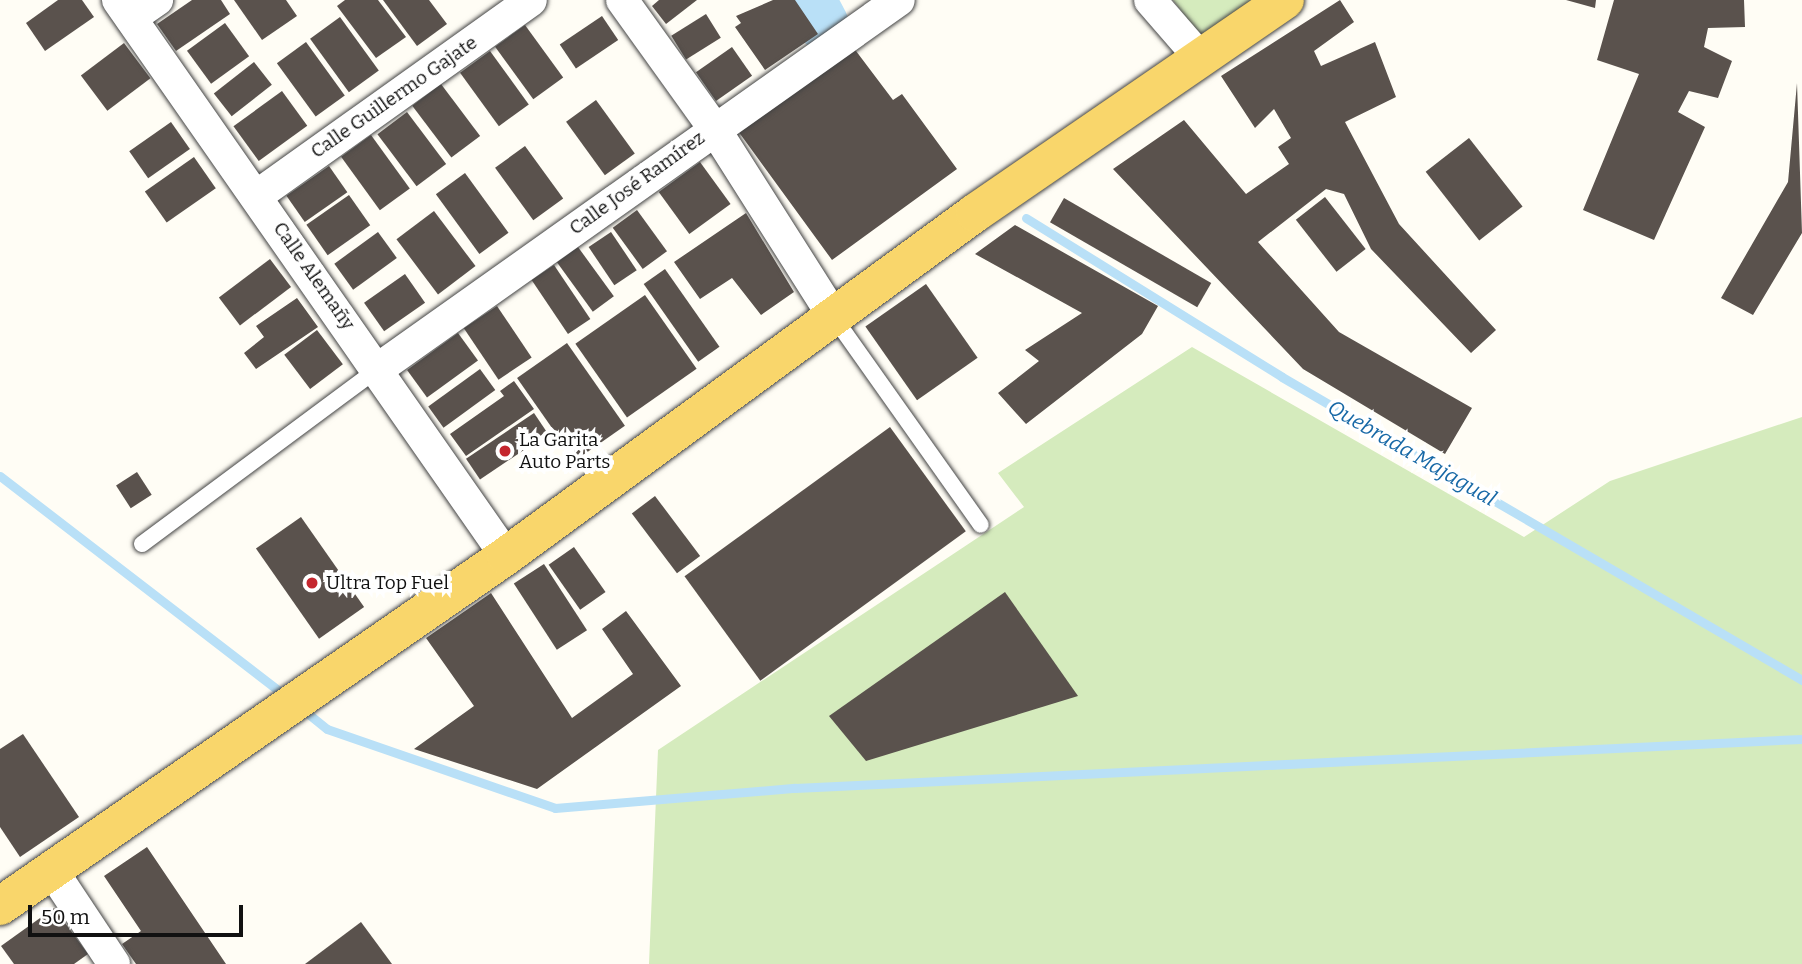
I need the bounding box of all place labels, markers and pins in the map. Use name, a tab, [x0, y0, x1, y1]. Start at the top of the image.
place label: La Garita Auto Parts	[519, 429, 610, 473]
marker: La Garita Auto Parts	[497, 443, 513, 459]
place label: Ultra Top Fuel	[326, 572, 449, 594]
marker: Ultra Top Fuel	[304, 575, 320, 591]

